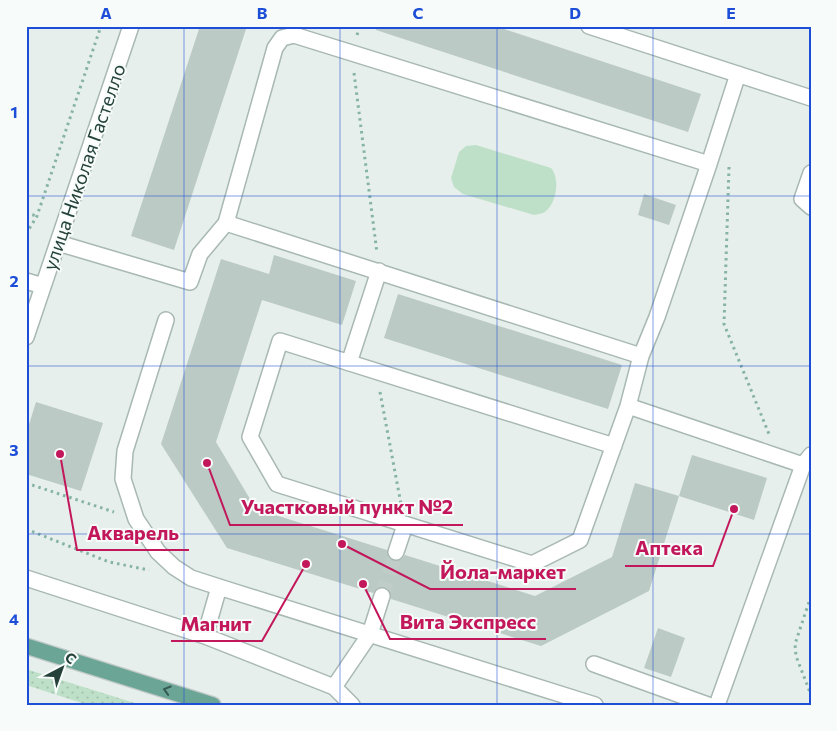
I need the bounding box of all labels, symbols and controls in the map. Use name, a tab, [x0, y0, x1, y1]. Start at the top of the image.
text: A	[100, 3, 112, 22]
text: B	[257, 3, 268, 22]
text: C	[413, 3, 424, 22]
text: D	[569, 3, 581, 22]
text: E	[726, 3, 736, 22]
street label: улица Николая Гастелло	[37, 61, 130, 273]
text: 1	[10, 102, 18, 121]
text: 2	[9, 271, 19, 290]
text: 3	[9, 440, 19, 459]
callout: Участковый пункт №2	[230, 490, 463, 525]
text: Участковый пункт №2	[241, 494, 453, 518]
callout: Акварель	[77, 515, 189, 550]
text: Акварель	[87, 520, 179, 544]
callout: Аптека	[625, 531, 713, 566]
text: Аптека	[635, 535, 703, 559]
callout: Йола-маркет	[430, 554, 576, 589]
text: Йола-маркет	[440, 559, 566, 583]
callout: Вита Экспресс	[390, 604, 546, 639]
callout: Магнит	[171, 606, 262, 641]
text: 4	[9, 609, 19, 628]
text: Вита Экспресс	[400, 609, 537, 633]
text: Магнит	[180, 611, 252, 635]
north arrow	[38, 644, 88, 694]
text: С	[62, 648, 80, 667]
one-way arrow	[163, 686, 171, 696]

